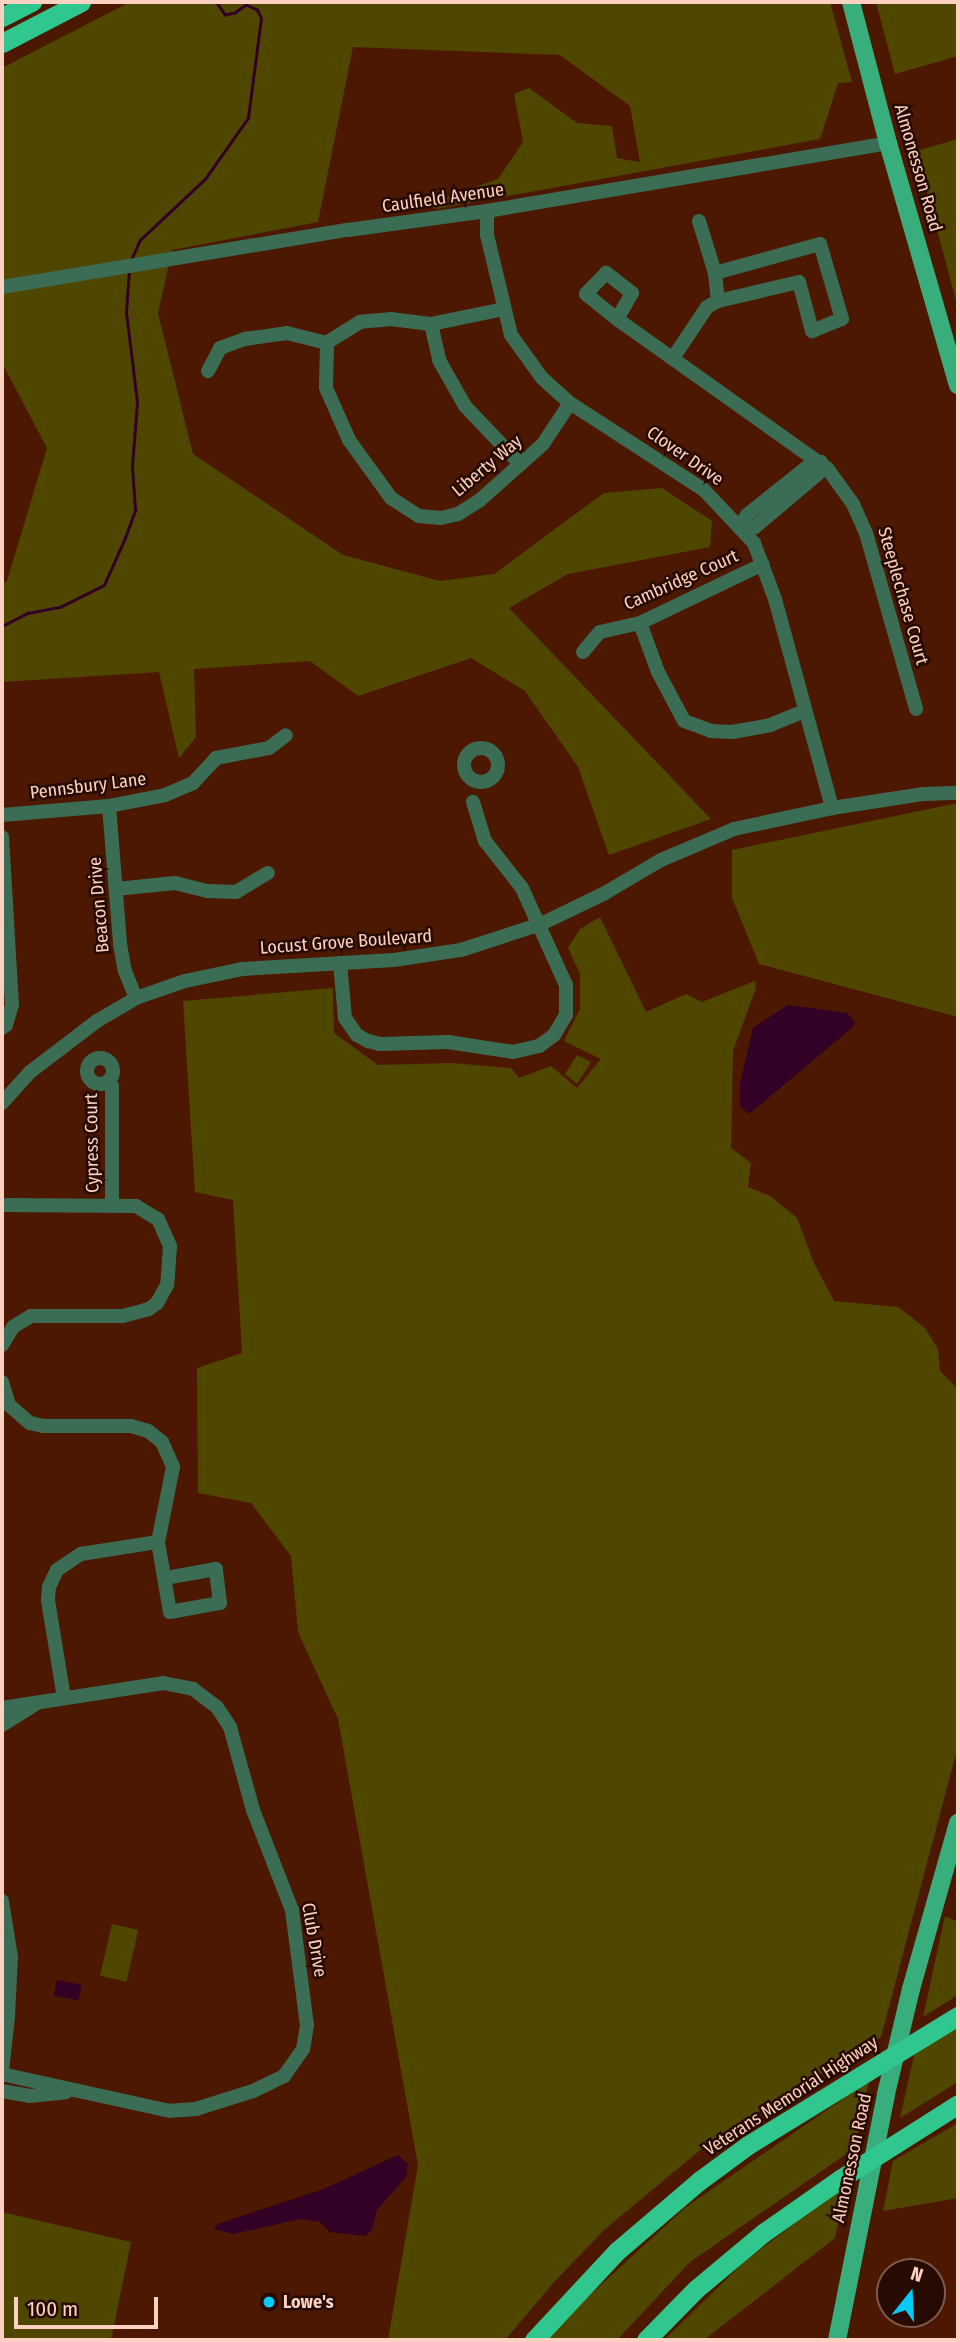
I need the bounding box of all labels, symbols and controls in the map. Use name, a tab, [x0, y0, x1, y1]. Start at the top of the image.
street label: Almonesson Road	[889, 102, 947, 234]
street label: Caulfield Avenue	[381, 179, 505, 217]
street label: Clover Drive	[643, 422, 727, 490]
street label: Liberty Way	[448, 430, 526, 502]
street label: Steeplechase Court	[873, 525, 933, 667]
street label: Cambridge Court	[621, 545, 741, 615]
street label: Pennsbury Lane	[29, 768, 147, 804]
street label: Beacon Drive	[84, 856, 114, 954]
street label: Locust Grove Boulevard	[259, 925, 433, 959]
street label: Cypress Court	[80, 1093, 104, 1193]
street label: Club Drive	[297, 1901, 331, 1979]
street label: Veterans Memorial Highway	[700, 2032, 882, 2160]
street label: Almonesson Road	[828, 2091, 876, 2225]
north arrow	[876, 2258, 946, 2328]
text: N	[908, 2262, 926, 2287]
scale bar	[18, 2282, 161, 2326]
place label: Lowe's	[283, 2291, 334, 2313]
marker: Lowe's	[261, 2294, 277, 2310]
text: 100 m	[27, 2296, 78, 2322]

